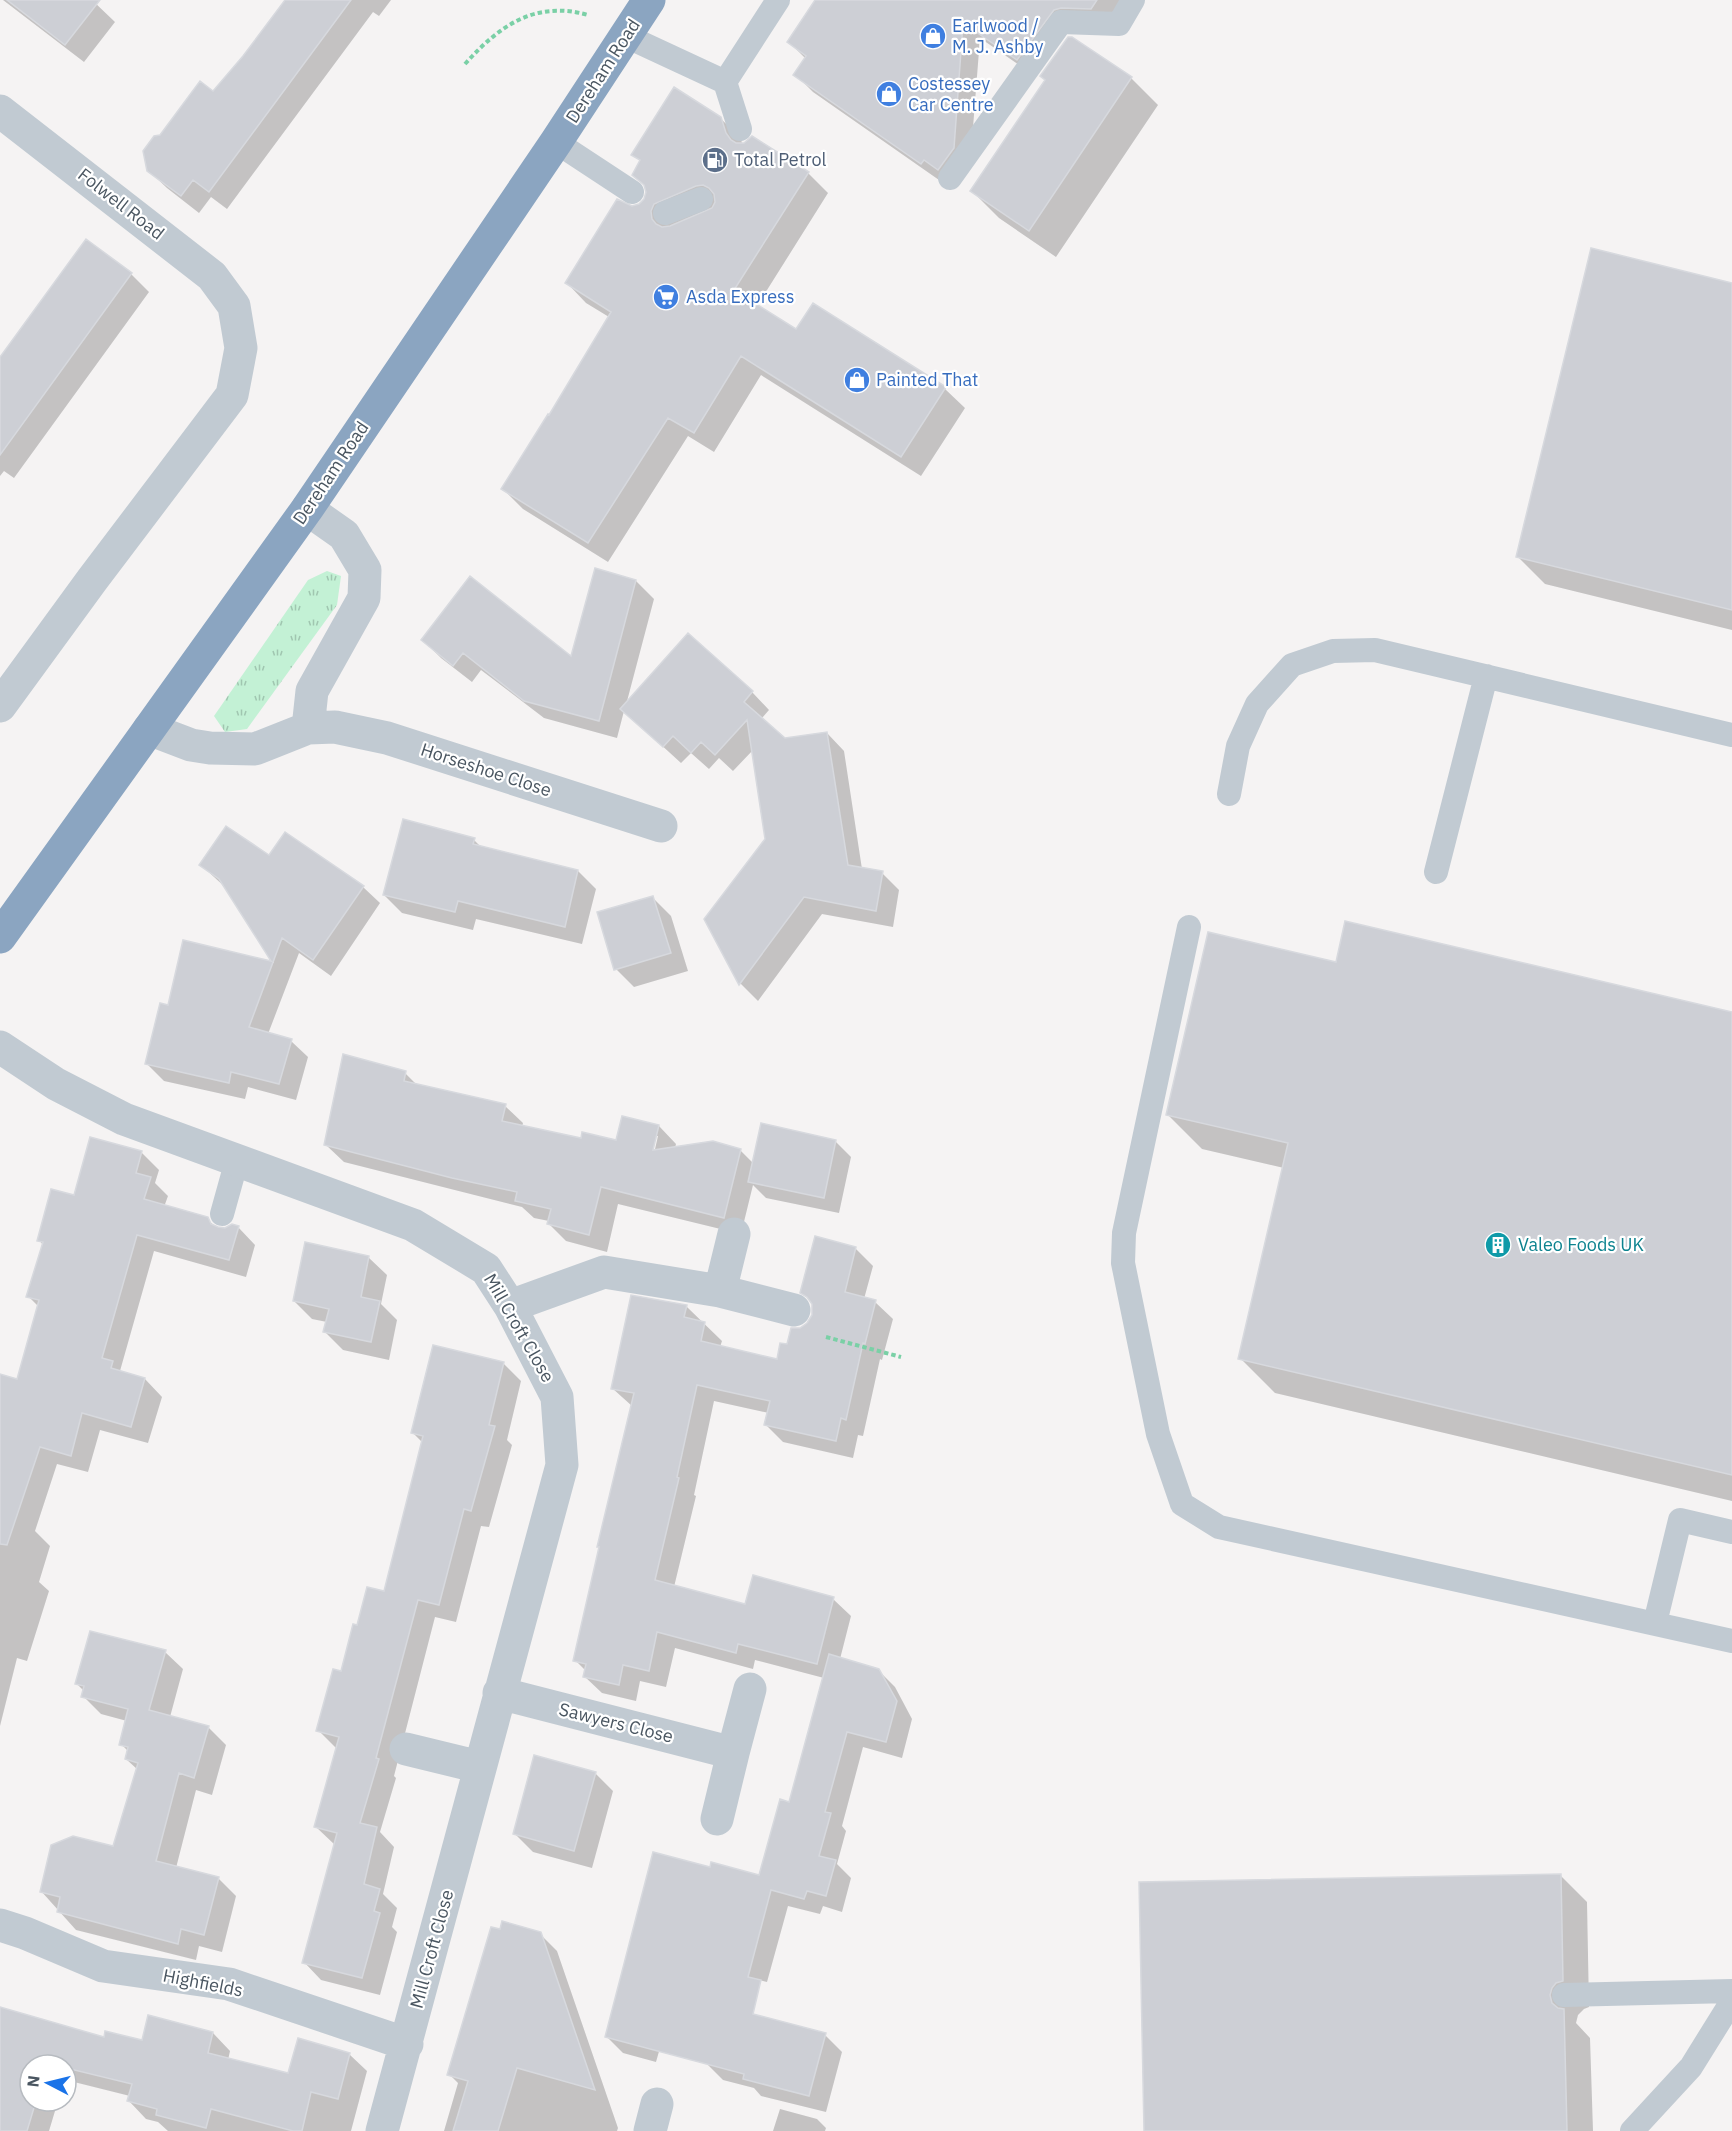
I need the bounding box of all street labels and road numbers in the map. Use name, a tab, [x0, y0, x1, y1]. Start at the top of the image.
street label: Dereham Road	[560, 14, 645, 127]
street label: Folwell Road	[73, 163, 169, 245]
street label: Dereham Road	[288, 417, 374, 529]
street label: Horseshoe Close	[418, 738, 555, 802]
street label: Mill Croft Close	[479, 1269, 560, 1386]
street label: Sawyers Close	[557, 1697, 676, 1748]
street label: Mill Croft Close	[405, 1887, 458, 2011]
street label: Highfields	[161, 1963, 245, 2002]

